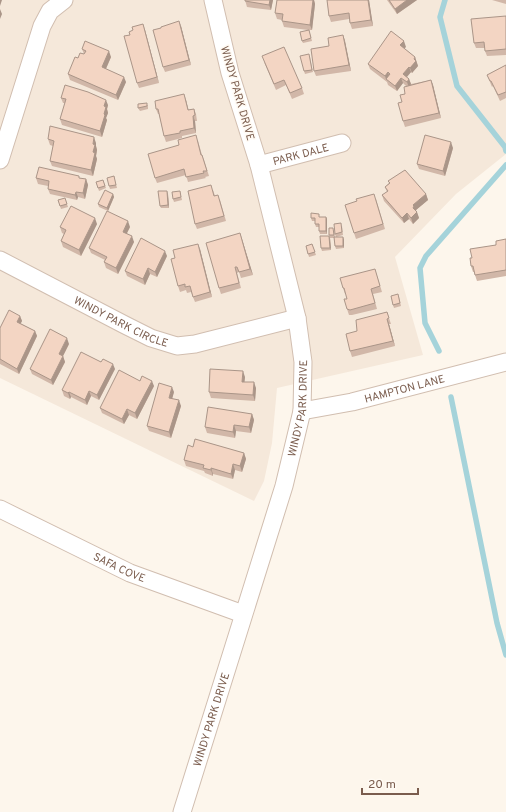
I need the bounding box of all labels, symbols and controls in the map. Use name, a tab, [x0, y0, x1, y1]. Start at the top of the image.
street label: WINDY PARK DRIVE	[217, 44, 257, 142]
street label: PARK DALE	[271, 141, 330, 169]
street label: WINDY PARK CIRCLE	[71, 294, 170, 351]
street label: WINDY PARK DRIVE	[285, 360, 311, 458]
street label: HAMPTON LANE	[363, 372, 446, 407]
street label: SAFA COVE	[91, 550, 147, 586]
street label: WINDY PARK DRIVE	[191, 671, 233, 768]
scale bar	[362, 770, 418, 796]
text: 20 m	[368, 777, 396, 793]

